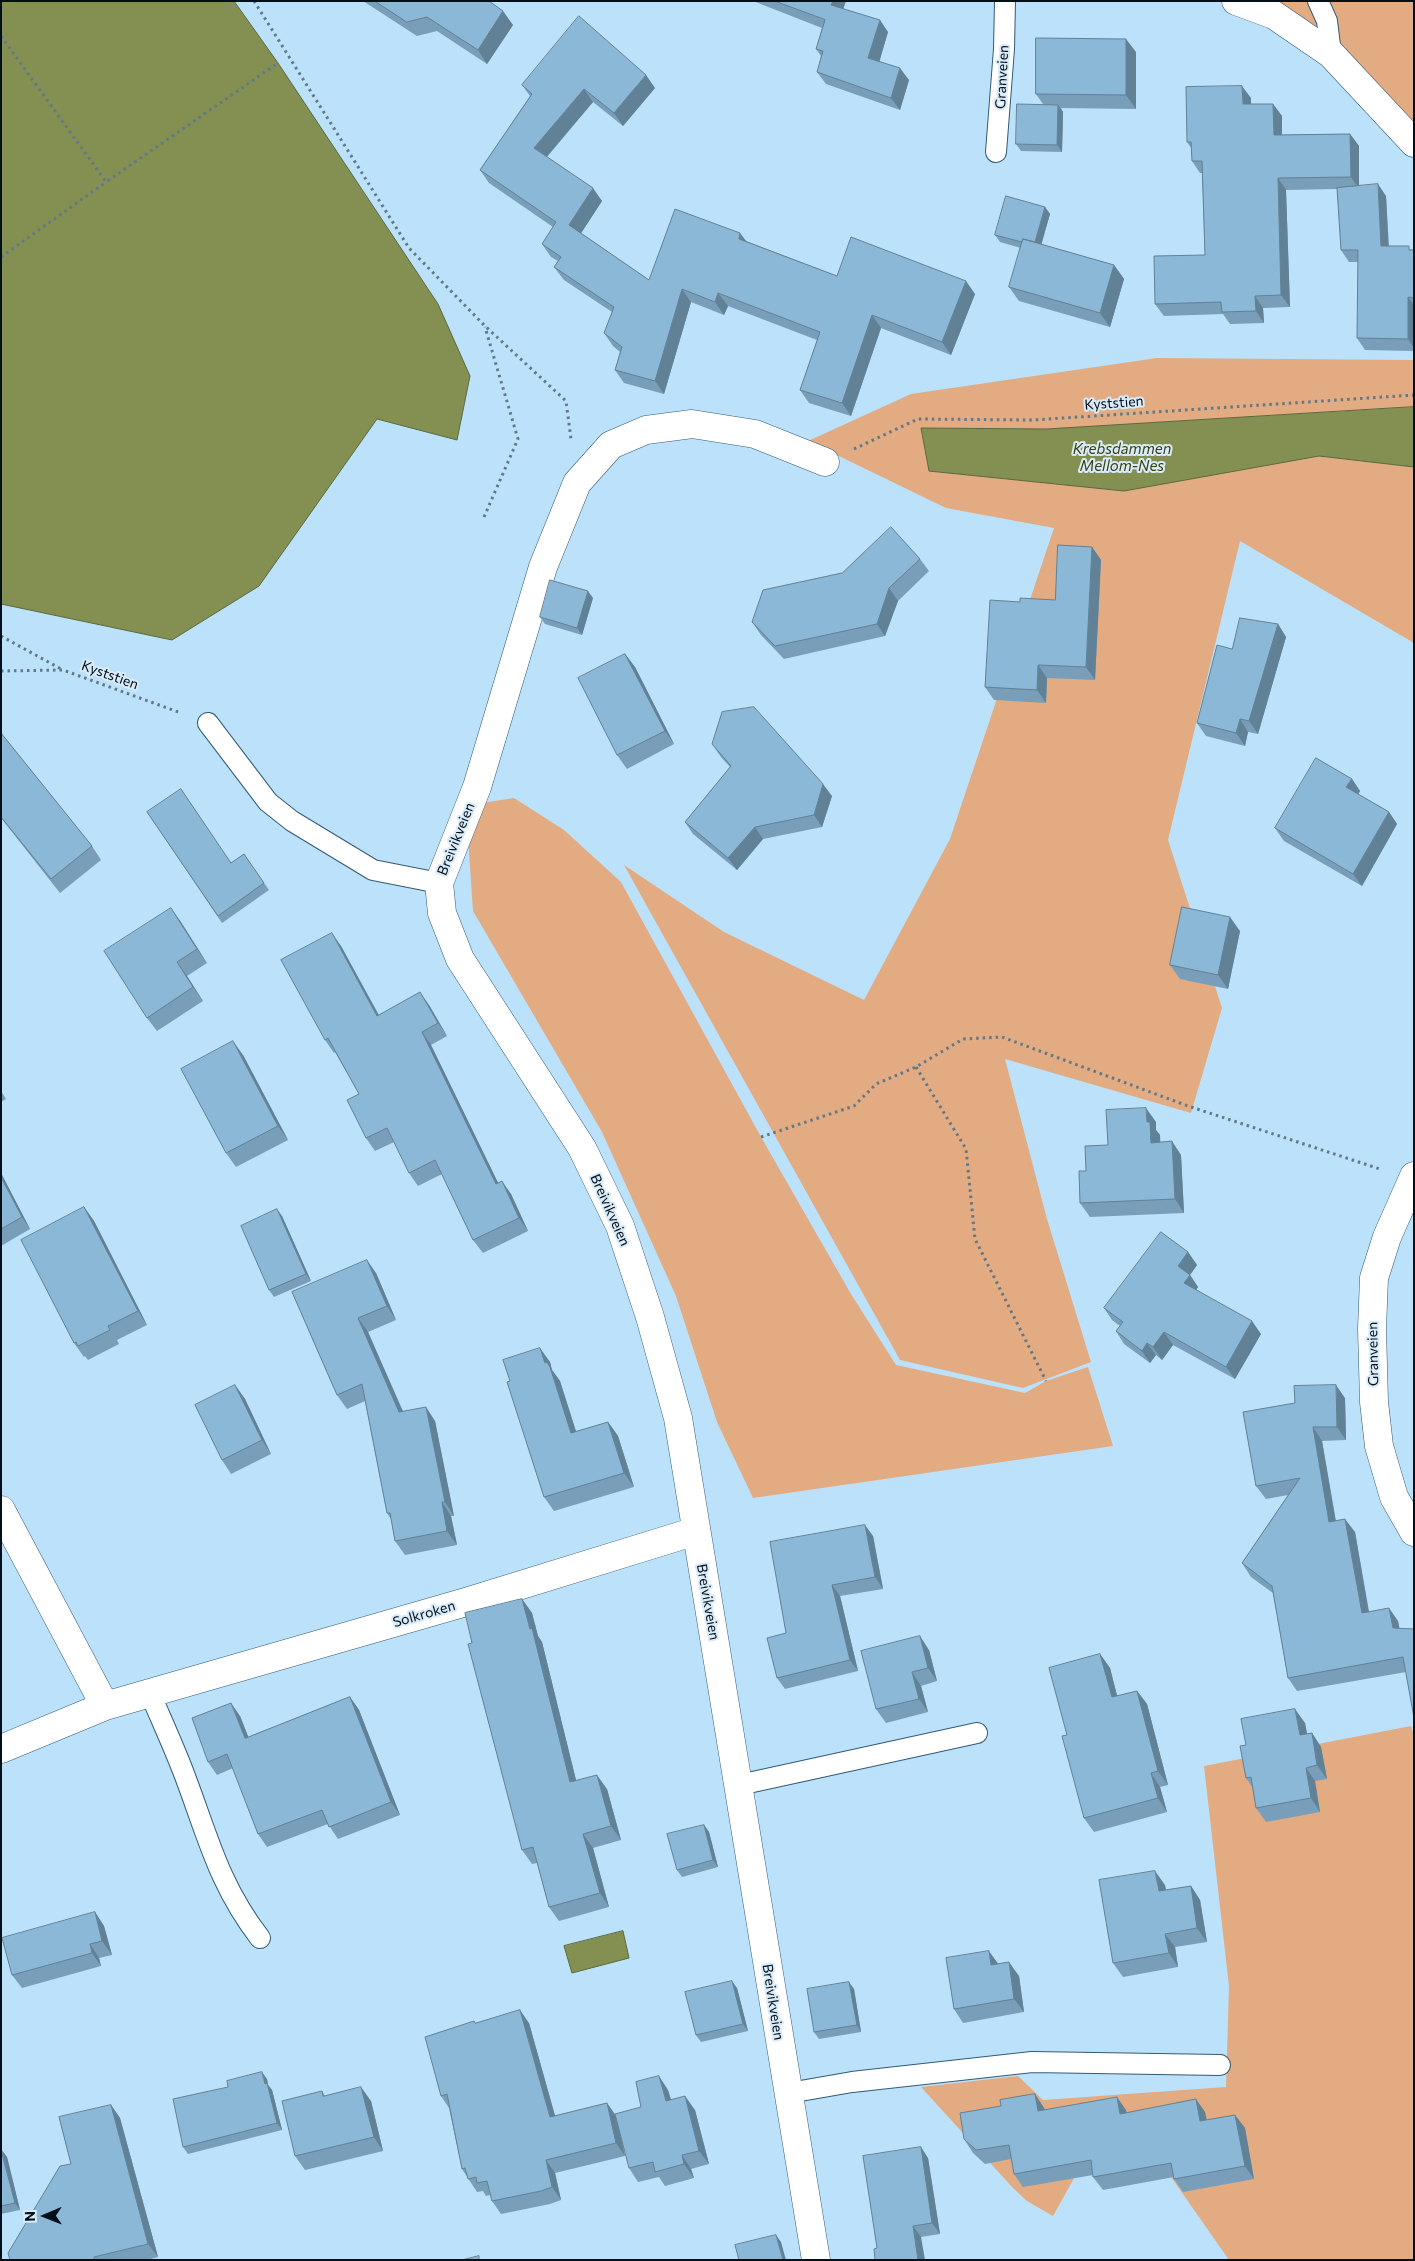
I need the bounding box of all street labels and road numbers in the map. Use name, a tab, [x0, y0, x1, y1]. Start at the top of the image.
street label: Granveien	[992, 44, 1012, 110]
street label: Kyststien	[1084, 393, 1144, 413]
street label: Kyststien	[79, 657, 141, 693]
street label: Breivikveien	[434, 800, 478, 878]
street label: Breivikveien	[587, 1171, 633, 1249]
street label: Granveien	[1364, 1322, 1382, 1386]
street label: Breivikveien	[693, 1563, 723, 1641]
street label: Solkroken	[391, 1597, 457, 1631]
street label: Breivikveien	[759, 1963, 787, 2041]

